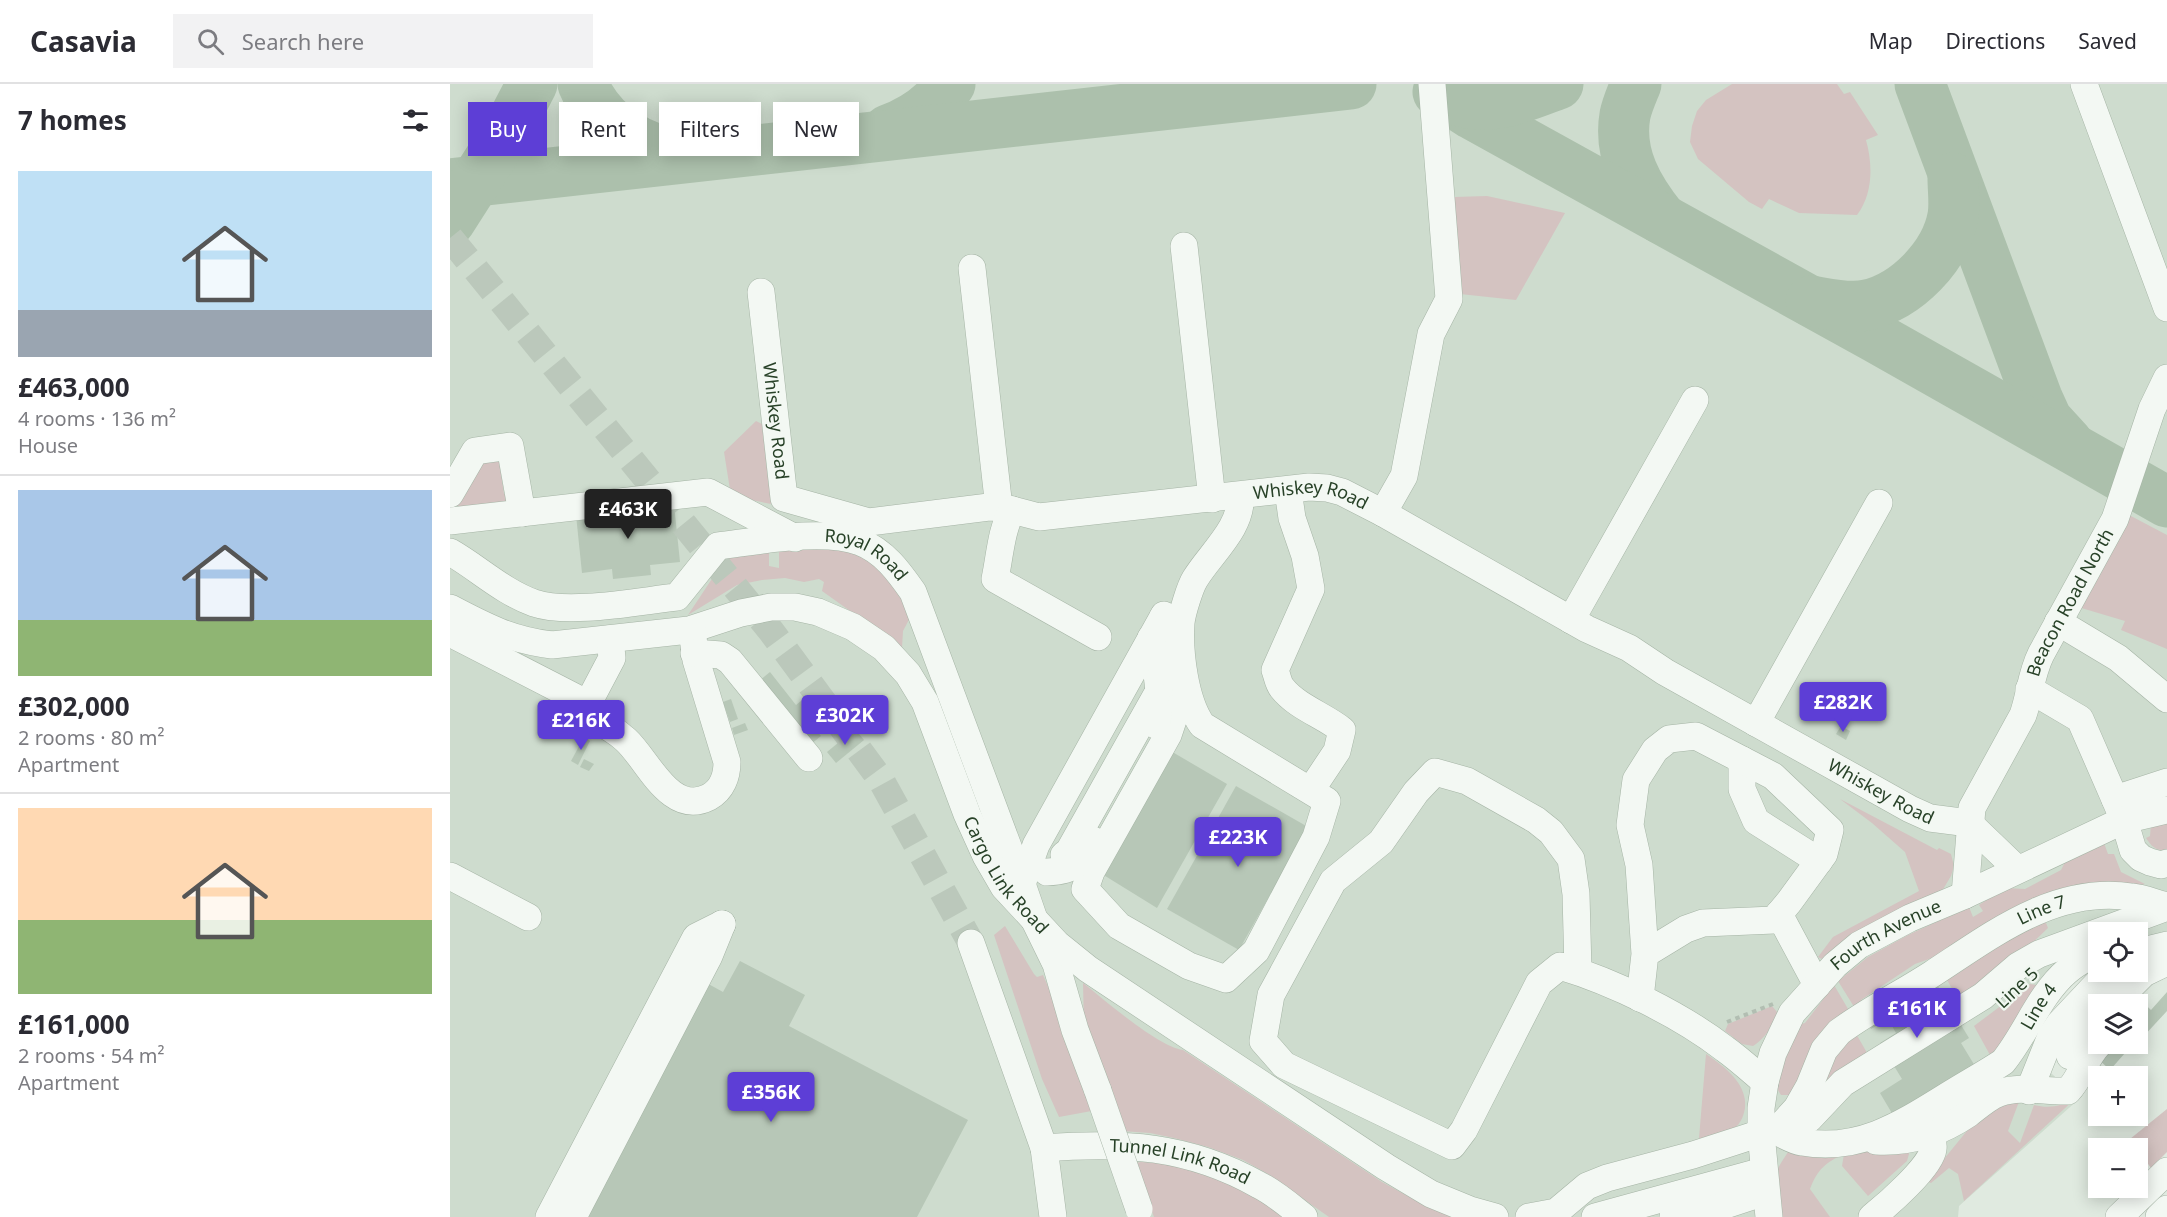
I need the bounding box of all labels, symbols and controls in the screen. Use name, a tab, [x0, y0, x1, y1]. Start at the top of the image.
search box	[173, 14, 593, 68]
text: Casavia	[30, 22, 137, 60]
icon: search	[194, 25, 227, 58]
text: Search here	[242, 26, 364, 56]
text: Map	[1869, 27, 1913, 55]
text: Directions	[1946, 27, 2045, 55]
text: Saved	[2078, 27, 2137, 55]
text: 7 homes	[18, 102, 127, 138]
chip: Buy	[468, 102, 547, 156]
chip: Rent	[559, 102, 647, 156]
chip: Filters	[659, 102, 761, 156]
chip: New	[773, 102, 859, 156]
icon: filters	[399, 104, 432, 137]
icon: home	[171, 210, 279, 318]
street label: Whiskey Road	[758, 361, 795, 481]
text: £463,000	[18, 369, 130, 405]
text: 4 rooms · 136 m²	[18, 405, 176, 432]
text: House	[18, 432, 78, 459]
street label: Whiskey Road	[1252, 474, 1373, 515]
pin: £463K	[586, 489, 670, 540]
text: £463K	[598, 495, 658, 522]
street label: Royal Road	[824, 523, 914, 585]
street label: Beacon Road North	[2020, 524, 2119, 679]
icon: home	[171, 529, 279, 637]
pin: £282K	[1801, 682, 1885, 733]
text: £302,000	[18, 688, 130, 724]
text: £282K	[1813, 688, 1873, 715]
pin: £302K	[803, 695, 887, 746]
pin: £216K	[539, 700, 623, 751]
text: £302K	[815, 701, 875, 728]
text: £216K	[551, 706, 611, 733]
text: 2 rooms · 80 m²	[18, 724, 165, 751]
text: Apartment	[18, 751, 119, 778]
street label: Whiskey Road	[1824, 752, 1938, 829]
street label: Cargo Link Road	[959, 812, 1054, 938]
pin: £223K	[1196, 817, 1280, 868]
text: £223K	[1208, 823, 1268, 850]
icon: home	[171, 847, 279, 955]
street label: Line 7	[2013, 889, 2068, 930]
street label: Fourth Avenue	[1825, 893, 1944, 975]
map controls	[2088, 922, 2148, 1198]
button: locate	[2088, 922, 2148, 982]
street label: Line 5	[1990, 961, 2043, 1013]
street label: Line 4	[2014, 978, 2061, 1034]
pin: £161K	[1875, 988, 1959, 1039]
text: £161K	[1887, 994, 1947, 1021]
button: layers	[2088, 994, 2148, 1054]
text: £161,000	[18, 1006, 130, 1042]
text: 2 rooms · 54 m²	[18, 1042, 165, 1069]
button: +	[2088, 1066, 2148, 1126]
text: Apartment	[18, 1069, 119, 1096]
pin: £356K	[729, 1072, 813, 1123]
text: £356K	[741, 1078, 801, 1105]
street label: Tunnel Link Road	[1109, 1133, 1255, 1189]
button: −	[2088, 1138, 2148, 1198]

